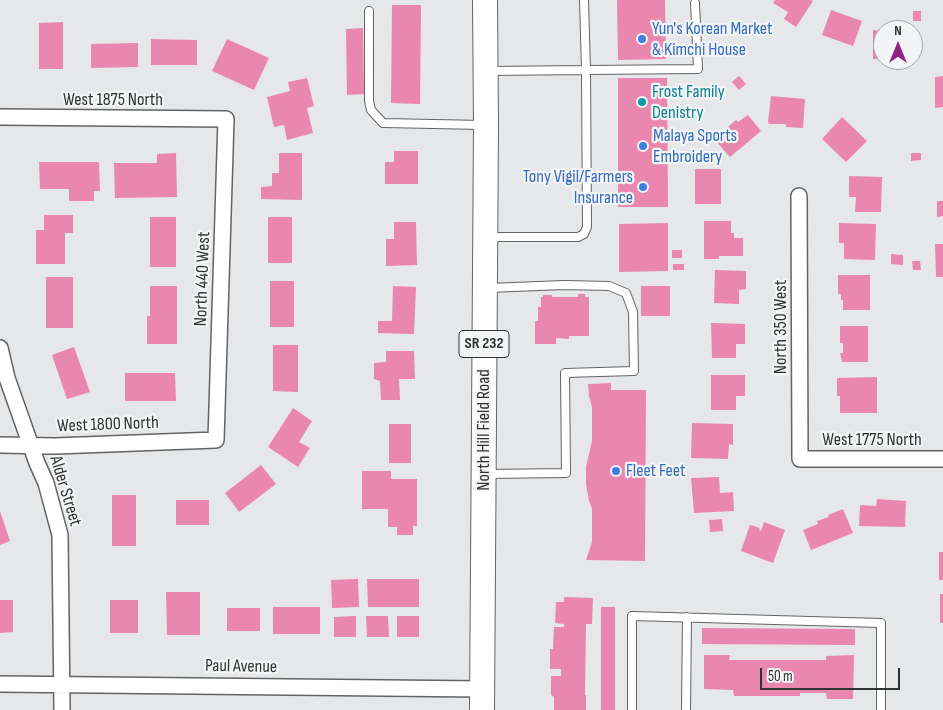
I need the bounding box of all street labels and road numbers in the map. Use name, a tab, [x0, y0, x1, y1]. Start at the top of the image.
street label: West 1875 North	[63, 89, 163, 111]
street label: North 440 West	[191, 231, 215, 327]
street label: North 350 West	[770, 280, 792, 374]
road number: SR 232	[459, 330, 509, 358]
street label: North Hill Field Road	[473, 369, 495, 491]
street label: West 1800 North	[57, 412, 159, 438]
street label: West 1775 North	[822, 429, 922, 451]
street label: Alder Street	[44, 453, 86, 529]
street label: Paul Avenue	[205, 656, 277, 678]

